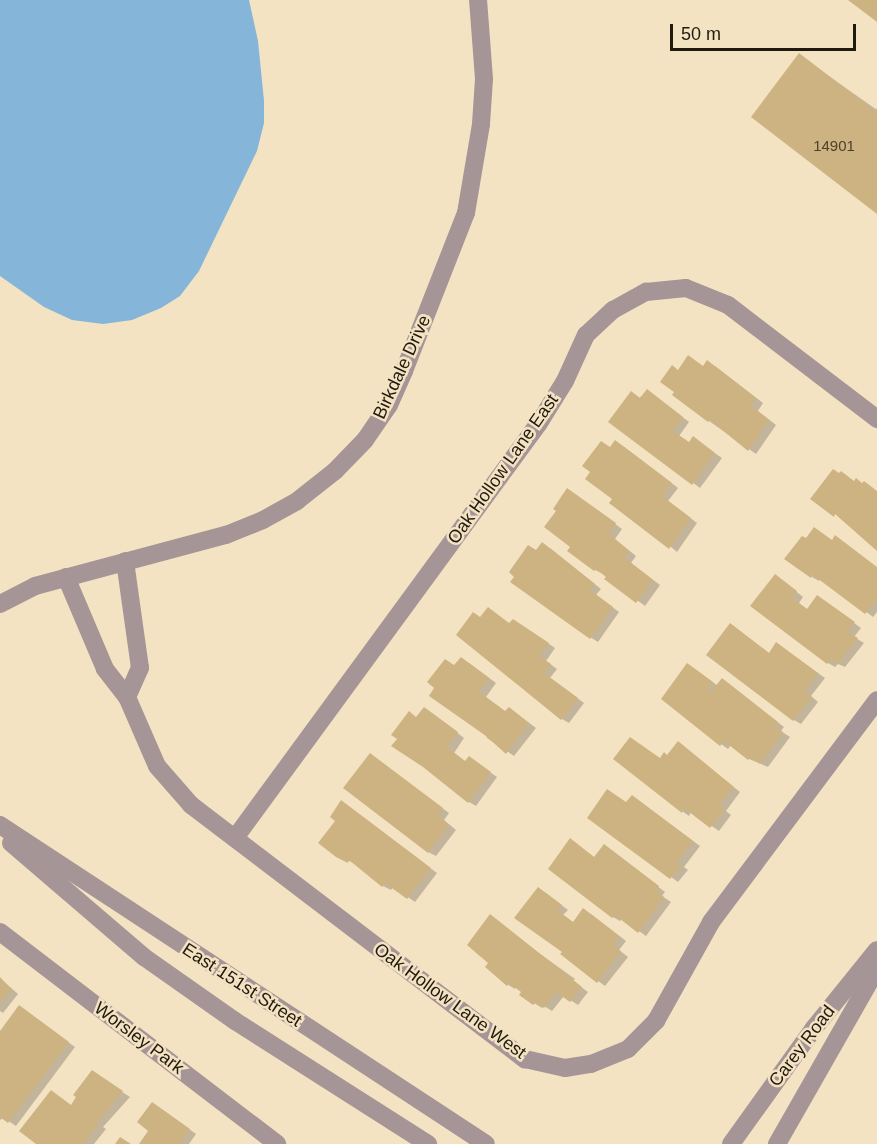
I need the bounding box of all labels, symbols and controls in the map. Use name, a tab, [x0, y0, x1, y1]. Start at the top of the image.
scale bar	[673, 12, 859, 50]
text: 50 m	[681, 24, 721, 44]
house number: 14901	[813, 137, 855, 155]
street label: Birkdale Drive	[369, 312, 435, 422]
street label: Oak Hollow Lane East	[443, 390, 563, 548]
street label: East 151st Street	[178, 938, 306, 1032]
street label: Oak Hollow Lane West	[370, 939, 530, 1063]
street label: Worsley Park	[90, 997, 188, 1079]
street label: Carey Road	[764, 1001, 840, 1091]

